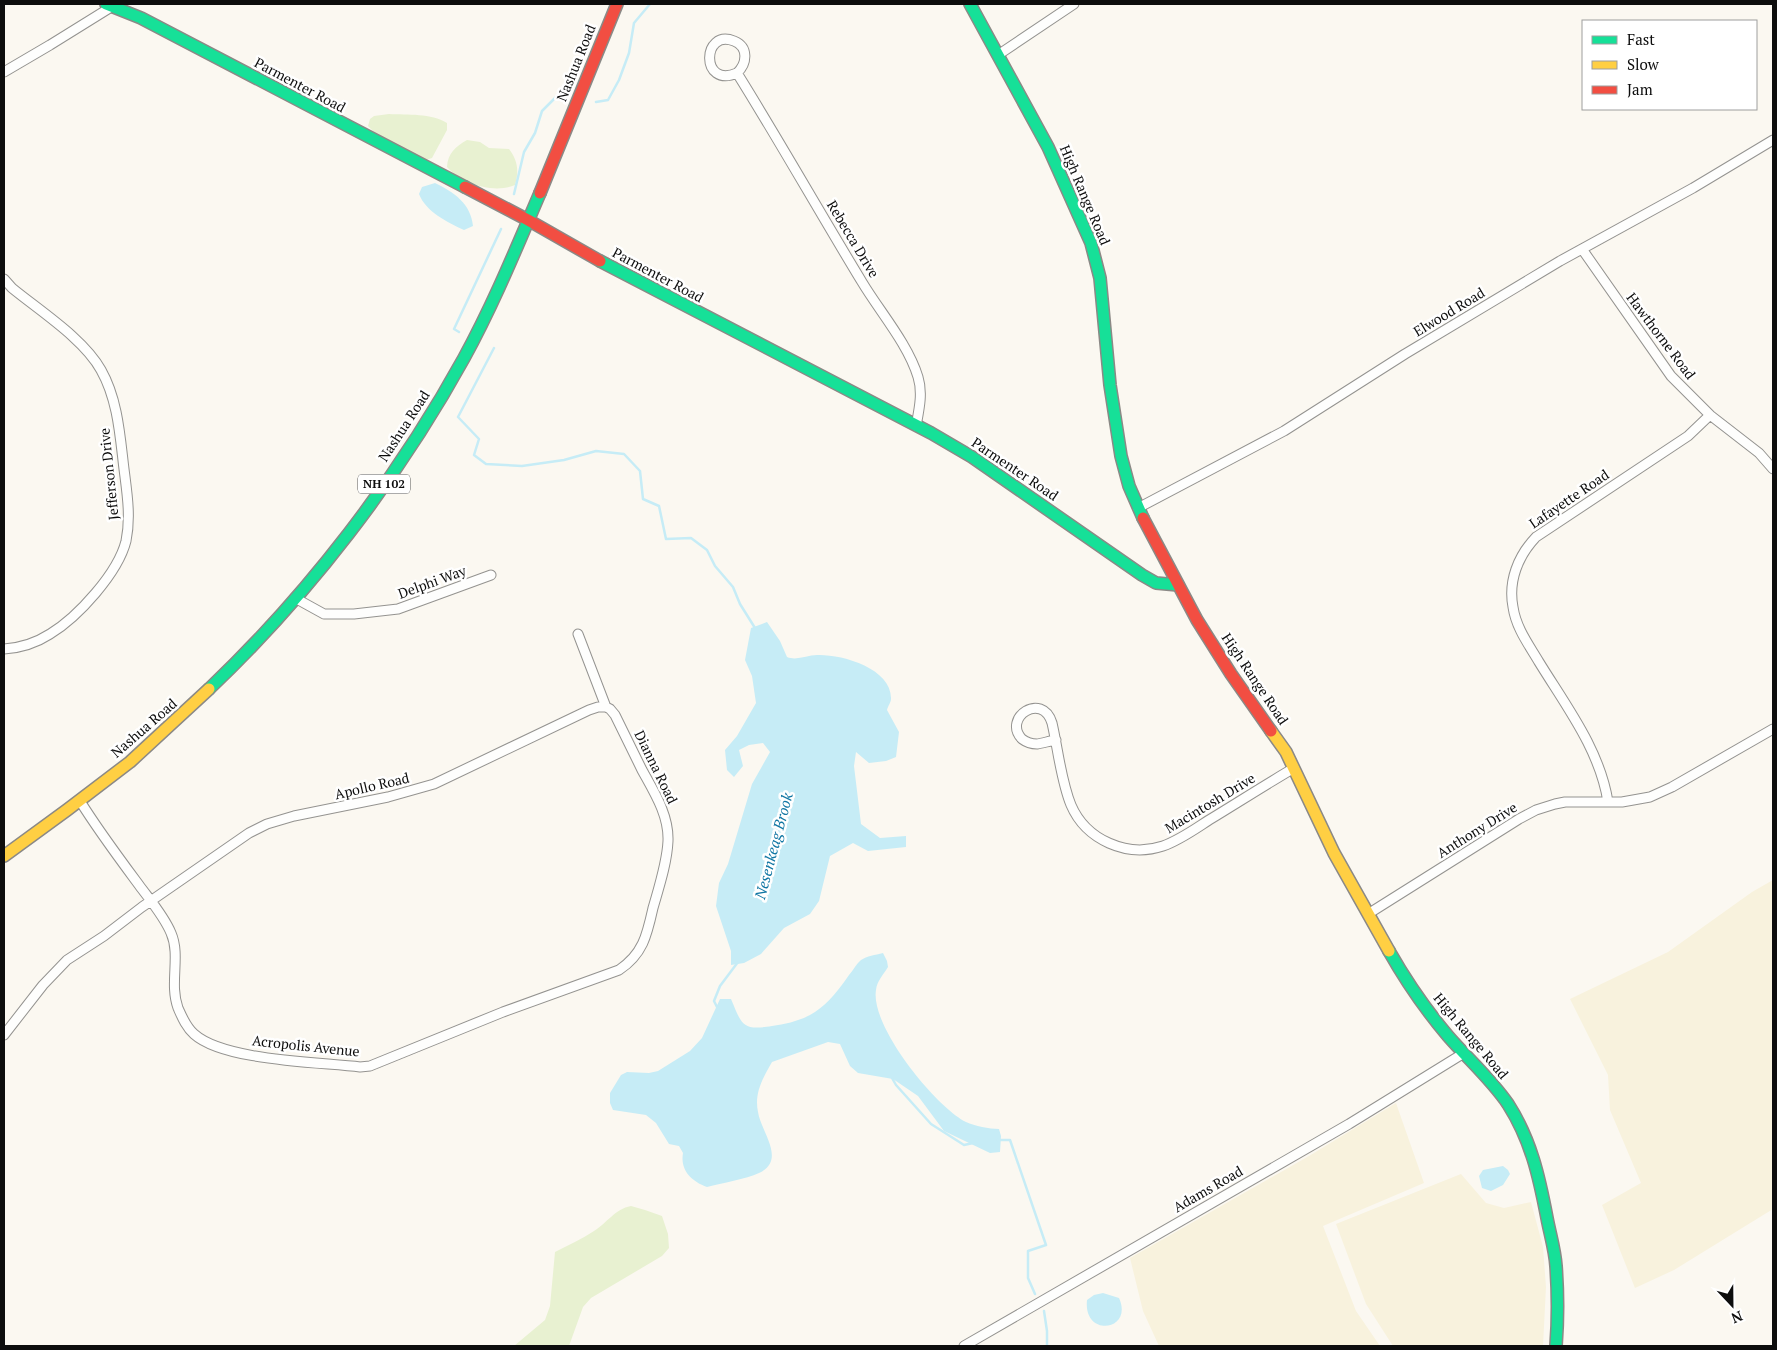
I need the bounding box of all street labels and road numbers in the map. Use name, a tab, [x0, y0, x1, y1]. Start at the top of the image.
street label: Nashua Road	[551, 21, 600, 104]
street label: Parmenter Road	[251, 53, 349, 117]
street label: High Range Road	[1056, 142, 1115, 248]
street label: Rebecca Drive	[823, 197, 884, 281]
street label: Parmenter Road	[609, 243, 707, 307]
street label: Elwood Road	[1409, 283, 1488, 340]
street label: Hawthorne Road	[1623, 288, 1700, 383]
street label: Nashua Road	[373, 386, 434, 465]
street label: Jefferson Drive	[94, 427, 123, 521]
street label: Parmenter Road	[968, 433, 1062, 505]
street label: Lafayette Road	[1525, 465, 1613, 532]
road number: NH 102	[358, 474, 410, 494]
street label: Delphi Way	[395, 560, 469, 603]
street label: High Range Road	[1218, 629, 1293, 728]
street label: Nashua Road	[107, 694, 181, 761]
street label: Dianna Road	[630, 727, 683, 807]
street label: Apollo Road	[333, 768, 411, 803]
street label: Macintosh Drive	[1161, 768, 1258, 837]
street label: Anthony Drive	[1433, 797, 1520, 862]
street label: High Range Road	[1430, 989, 1513, 1083]
street label: Acropolis Avenue	[251, 1030, 361, 1061]
street label: Adams Road	[1170, 1161, 1246, 1216]

